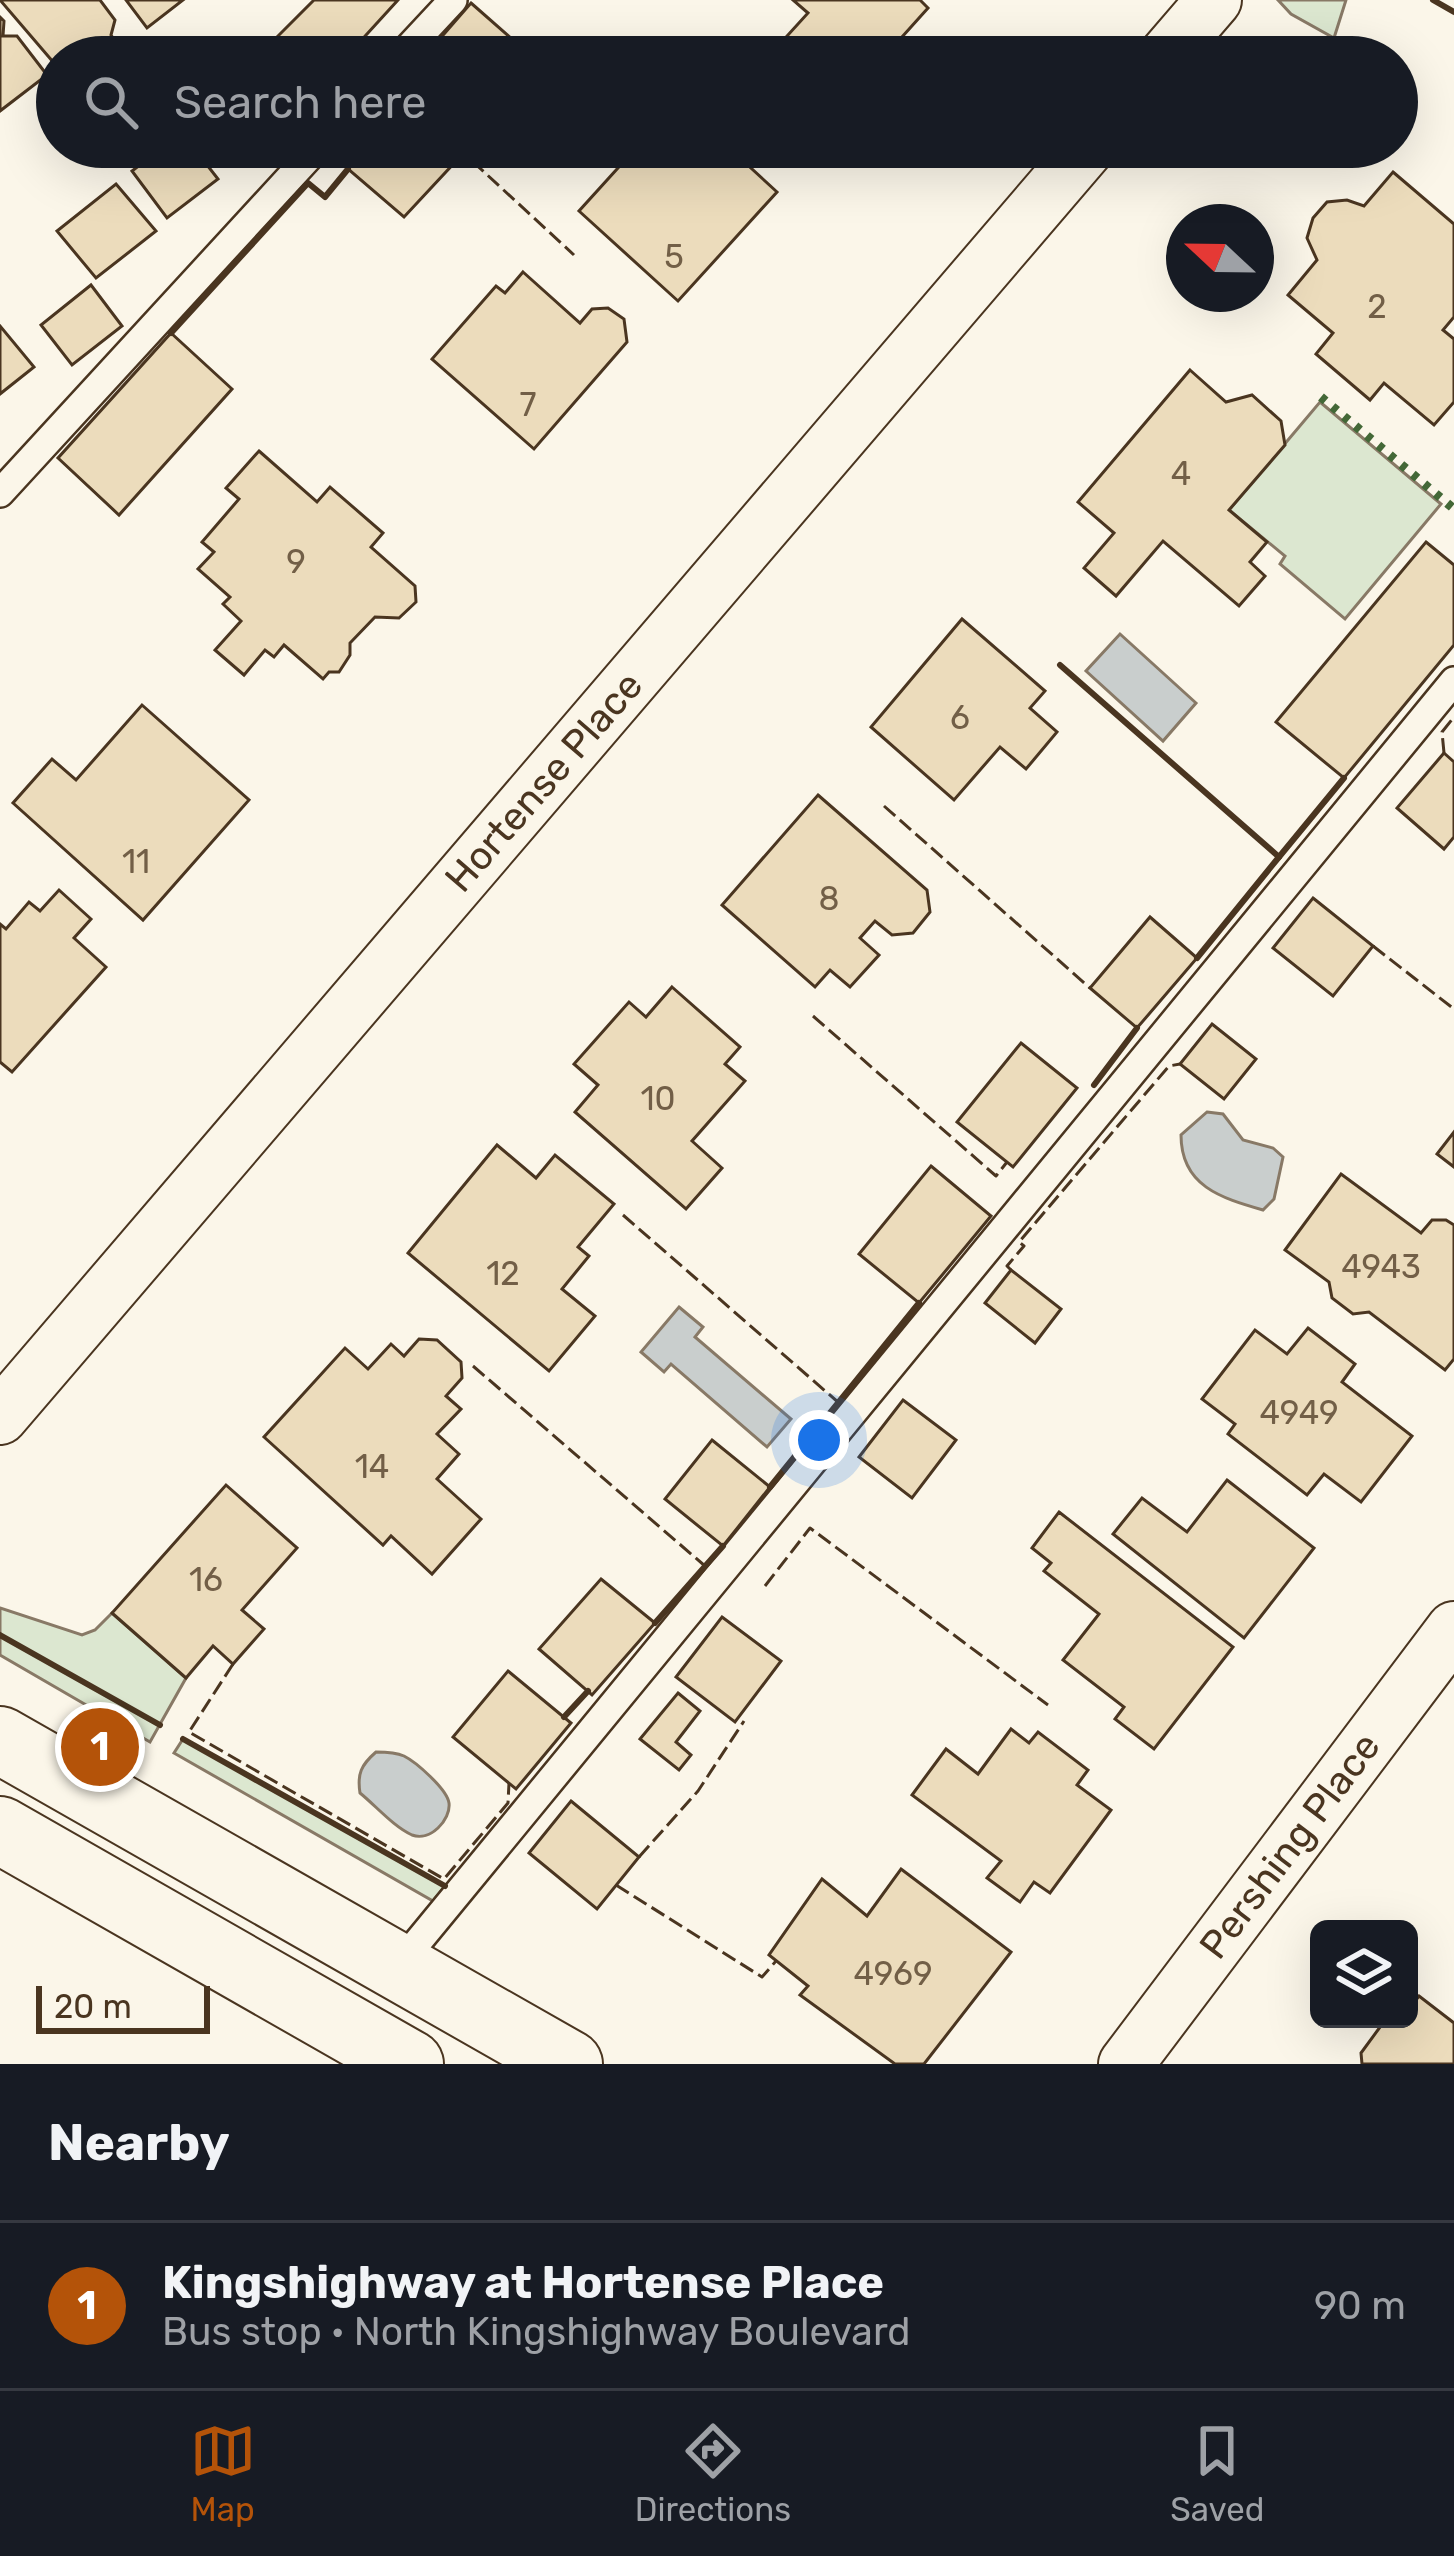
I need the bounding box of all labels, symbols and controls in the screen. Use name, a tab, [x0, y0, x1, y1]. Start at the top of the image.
search box	[36, 36, 1418, 168]
icon: search	[78, 69, 144, 135]
text: Search here	[174, 76, 426, 129]
north arrow	[1166, 204, 1274, 312]
house number: 5	[664, 237, 684, 276]
house number: 2	[1367, 287, 1387, 326]
house number: 7	[520, 385, 537, 424]
house number: 4	[1171, 454, 1191, 493]
house number: 9	[286, 542, 306, 581]
street label: Hortense Place	[436, 663, 652, 901]
house number: 6	[950, 698, 970, 737]
house number: 11	[122, 842, 150, 881]
house number: 8	[819, 879, 840, 918]
house number: 10	[640, 1079, 676, 1118]
house number: 4943	[1341, 1247, 1421, 1286]
house number: 12	[486, 1254, 520, 1293]
house number: 4949	[1259, 1393, 1339, 1432]
your location	[789, 1410, 849, 1470]
house number: 14	[355, 1447, 389, 1486]
house number: 16	[189, 1560, 223, 1599]
pin: 1	[61, 1702, 139, 1792]
street label: Pershing Place	[1190, 1724, 1390, 1968]
map controls	[1310, 1920, 1418, 2028]
button: layers	[1310, 1920, 1418, 2028]
house number: 4969	[854, 1954, 932, 1993]
scale bar	[36, 1980, 210, 2033]
text: 20 m	[54, 1987, 132, 2026]
text: Nearby	[48, 2112, 230, 2173]
text: Kingshighway at Hortense Place	[162, 2256, 884, 2309]
text: 1	[77, 2283, 97, 2329]
text: 90 m	[1314, 2283, 1406, 2329]
text: Bus stop · North Kingshighway Boulevard	[162, 2309, 911, 2355]
tab: Map	[190, 2418, 256, 2529]
tab: Directions	[635, 2418, 791, 2529]
tab: Saved	[1170, 2418, 1264, 2529]

